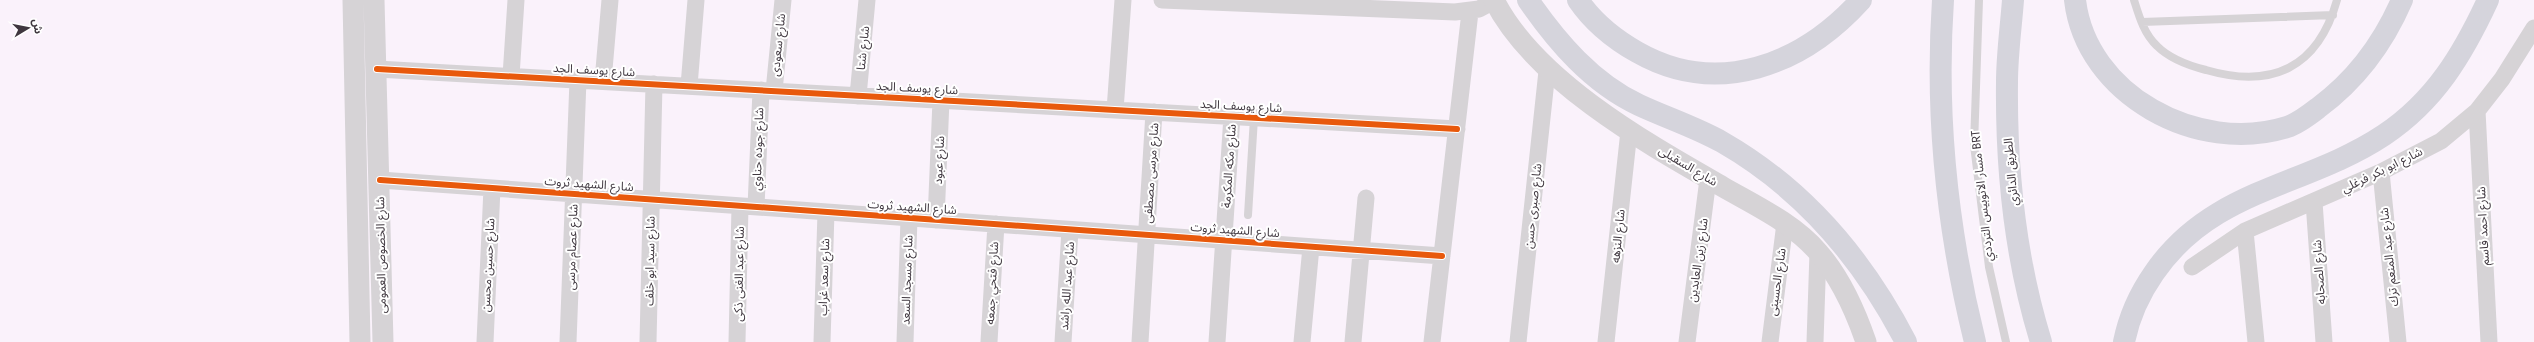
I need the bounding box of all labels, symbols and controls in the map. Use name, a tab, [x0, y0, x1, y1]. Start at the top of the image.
north arrow	[8, 8, 48, 48]
street label: شارع سعودى	[766, 13, 790, 77]
text: ش	[29, 17, 47, 35]
street label: شارع شتا	[852, 25, 874, 71]
street label: شارع يوسف الجد	[552, 59, 636, 81]
street label: شارع يوسف الجد	[875, 77, 959, 99]
street label: شارع يوسف الجد	[1199, 95, 1283, 117]
street label: شارع جوده حناوي	[748, 107, 769, 191]
street label: شارع مرسى مصطفى	[1139, 122, 1163, 224]
street label: شارع مكه المكرمة	[1217, 123, 1241, 209]
street label: مسار الاتوبيس الترددي BRT	[1966, 129, 1999, 262]
street label: شارع عبود	[929, 135, 949, 185]
street label: الطريق الدائري	[1999, 137, 2024, 207]
street label: شارع السقيلى	[1655, 141, 1721, 191]
street label: شارع ابو بكر فرغلي	[2338, 143, 2426, 198]
street label: شارع صبرى حسن	[1520, 163, 1546, 249]
street label: شارع الشهيد ثروت	[544, 172, 634, 196]
street label: شارع احمد قاسم	[2472, 186, 2494, 266]
street label: شارع الشهيد ثروت	[867, 195, 957, 219]
street label: شارع الخصوص العمومى	[371, 196, 391, 314]
street label: شارع عصام مرسى	[562, 204, 582, 290]
street label: شارع عبد المنعم ترك	[2375, 207, 2403, 307]
street label: شارع النزهه	[1606, 208, 1630, 264]
street label: شارع سيد ابو خلف	[640, 216, 660, 306]
street label: شارع زين العابدين	[1683, 217, 1713, 303]
street label: شارع حسين محسن	[477, 218, 499, 312]
street label: شارع الشهيد ثروت	[1190, 218, 1280, 242]
street label: شارع عبد الغنى ذكى	[729, 226, 749, 322]
street label: شارع مسجد السعد	[896, 235, 918, 325]
street label: شارع سعد غراب	[814, 238, 834, 316]
street label: شارع الصحابه	[2308, 239, 2330, 305]
street label: شارع فتحي جمعه	[981, 241, 1004, 325]
street label: شارع عبد الله راشد	[1055, 241, 1079, 331]
street label: شارع الحسينى	[1763, 247, 1791, 317]

